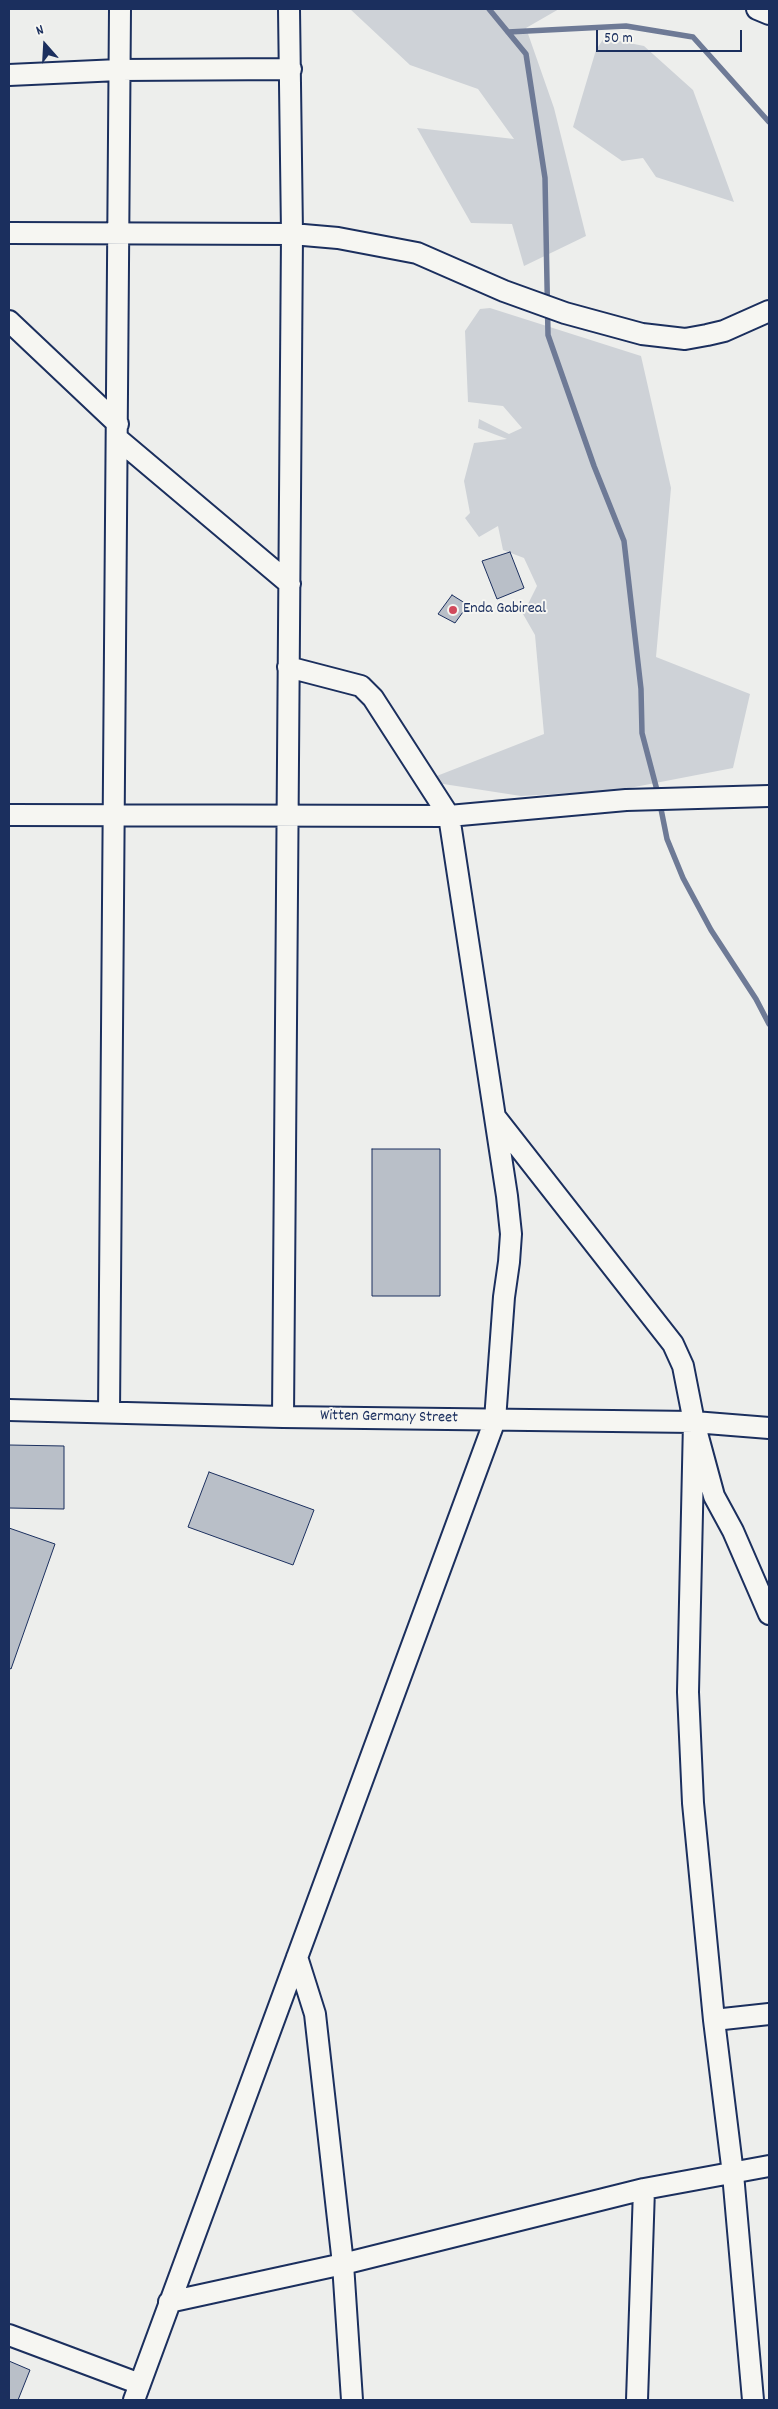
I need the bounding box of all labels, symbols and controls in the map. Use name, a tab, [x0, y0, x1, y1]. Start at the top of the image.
north arrow	[20, 20, 70, 70]
text: N	[34, 20, 47, 41]
scale bar	[598, 20, 744, 52]
text: 50 m	[604, 28, 633, 50]
place label: Enda Gabireal	[463, 600, 546, 620]
marker: Enda Gabireal	[447, 604, 459, 616]
street label: Witten Germany Street	[320, 1407, 458, 1429]

